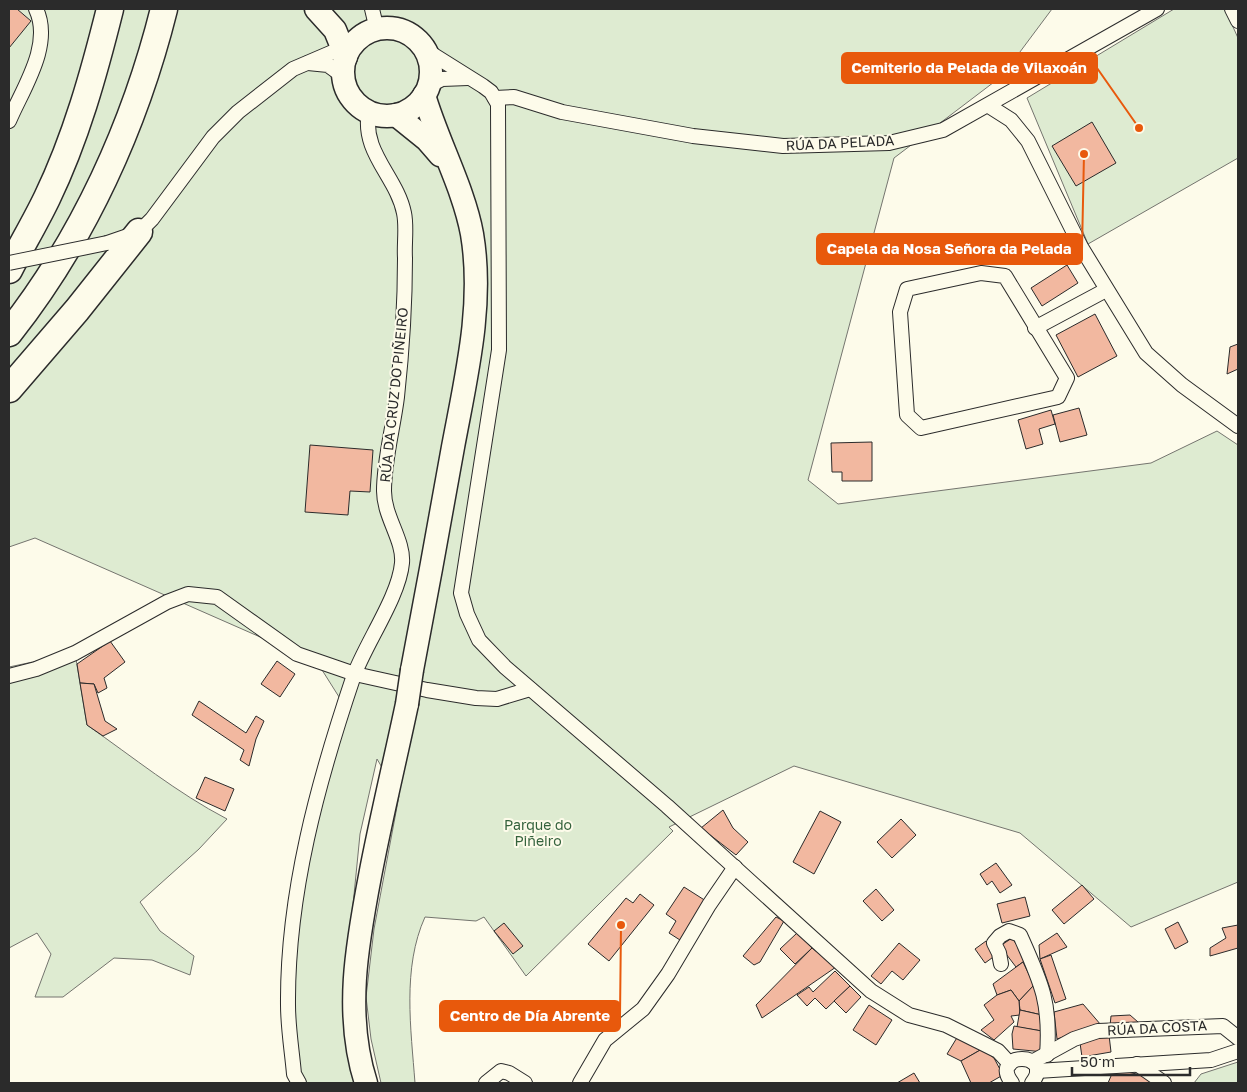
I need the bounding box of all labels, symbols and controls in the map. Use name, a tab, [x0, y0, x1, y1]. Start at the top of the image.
callout: Cemiterio da Pelada de Vilaxoán	[842, 53, 1097, 83]
text: Cemiterio da Pelada de Vilaxoán	[851, 58, 1087, 76]
street label: RÚA DA PELADA	[785, 131, 895, 154]
callout: Capela da Nosa Señora da Pelada	[817, 234, 1082, 264]
text: Capela da Nosa Señora da Pelada	[827, 239, 1072, 257]
street label: RÚA DA CRUZ DO PIÑEIRO	[376, 306, 411, 483]
park label: Parque do Piñeiro	[504, 816, 572, 849]
callout: Centro de Día Abrente	[440, 1001, 620, 1031]
text: Centro de Día Abrente	[450, 1006, 610, 1024]
street label: RÚA DA COSTA	[1107, 1016, 1208, 1039]
scale bar	[1072, 1044, 1190, 1076]
text: 50 m	[1080, 1052, 1115, 1070]

